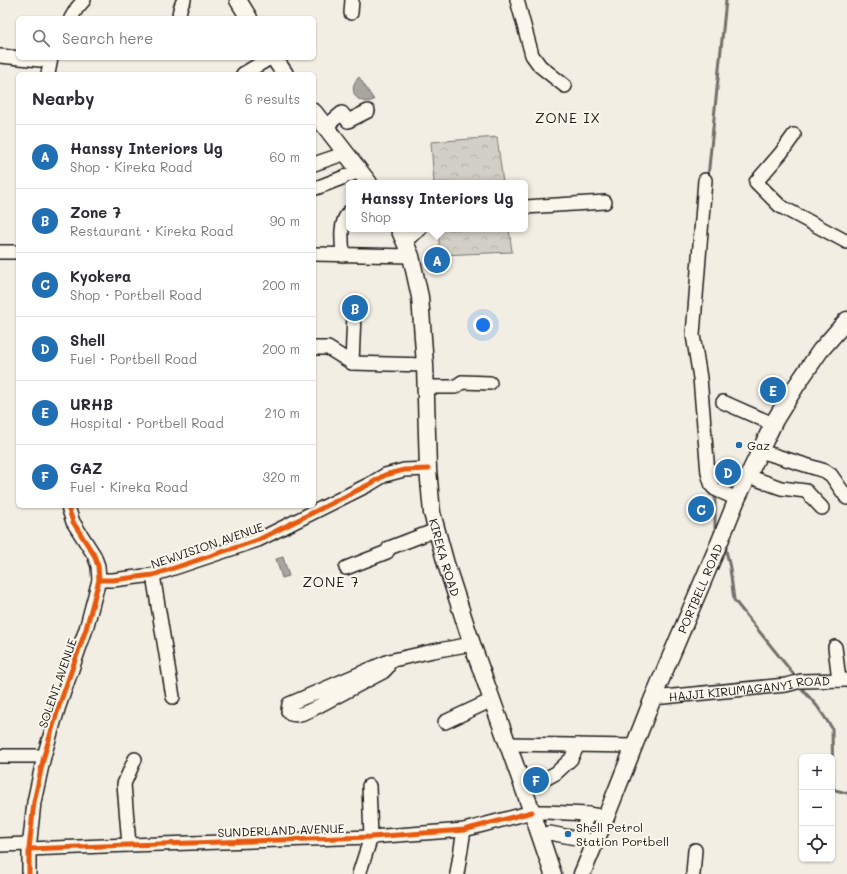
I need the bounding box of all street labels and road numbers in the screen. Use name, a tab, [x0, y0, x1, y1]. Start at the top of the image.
street label: KIREKA ROAD	[426, 517, 464, 598]
street label: NEWVISION AVENUE	[148, 518, 266, 572]
street label: PORTBELL ROAD	[674, 541, 726, 636]
street label: SOLENT AVENUE	[34, 636, 80, 730]
street label: HAJJI KIRUMAGANYI ROAD	[668, 672, 830, 704]
street label: SUNDERLAND AVENUE	[217, 820, 345, 840]

